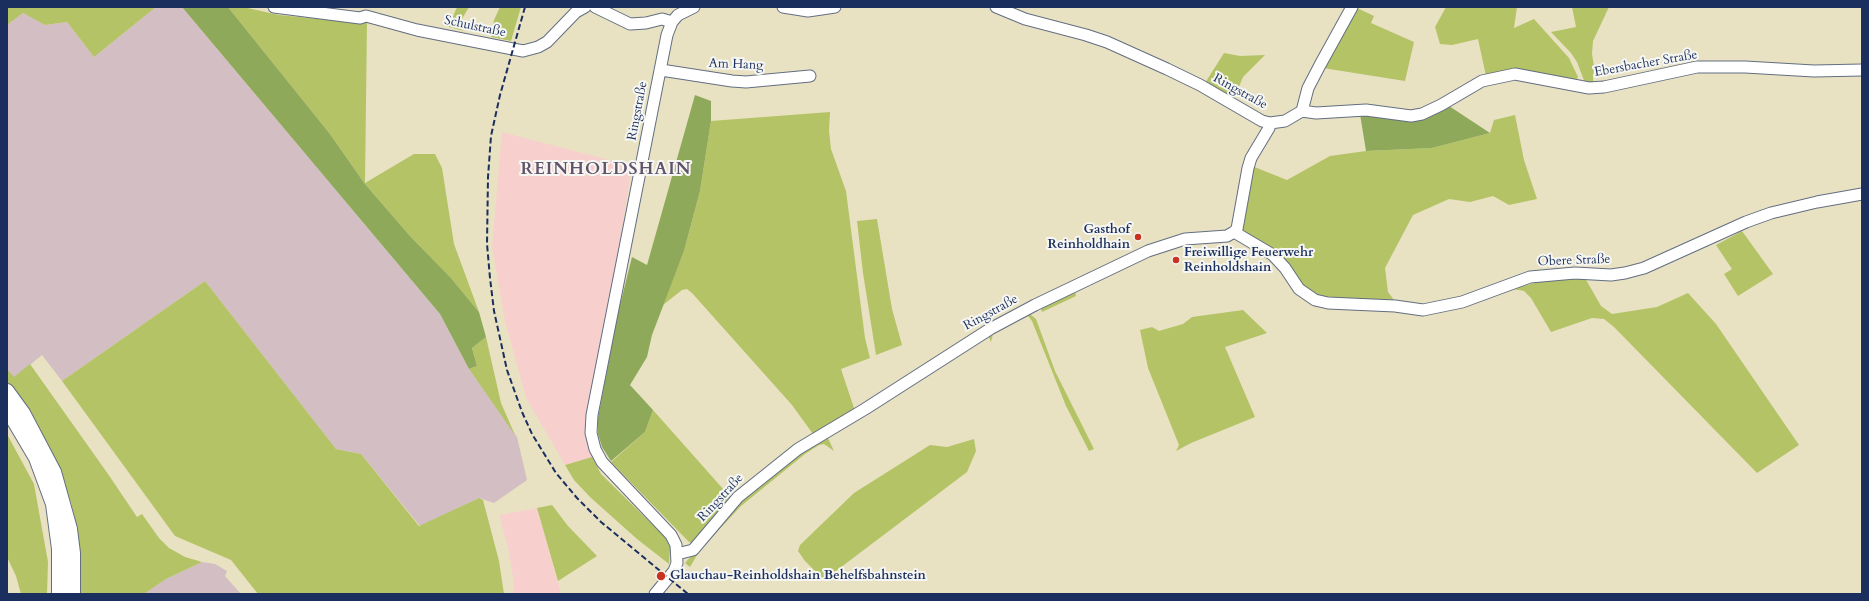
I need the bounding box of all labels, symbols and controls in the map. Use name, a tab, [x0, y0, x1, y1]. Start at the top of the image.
street label: Schulstraße	[443, 13, 507, 41]
street label: Ebersbacher Straße	[1593, 47, 1699, 81]
street label: Am Hang	[708, 56, 764, 74]
street label: Ringstraße	[1210, 71, 1270, 113]
street label: Ringstraße	[625, 80, 651, 142]
district label: REINHOLDSHAIN	[520, 160, 692, 180]
place label: Gasthof Reinholdhain	[1048, 222, 1130, 253]
marker: Gasthof Reinholdhain	[1133, 232, 1143, 242]
place label: Freiwillige Feuerwehr Reinholdshain	[1184, 245, 1313, 276]
street label: Obere Straße	[1537, 252, 1611, 270]
marker: Freiwillige Feuerwehr Reinholdshain	[1171, 255, 1181, 265]
street label: Ringstraße	[961, 292, 1021, 334]
street label: Ringstraße	[695, 471, 747, 525]
place label: Glauchau-Reinholdshain Behelfsbahnstein	[670, 568, 926, 584]
marker: Glauchau-Reinholdshain Behelfsbahnstein	[655, 570, 667, 582]

